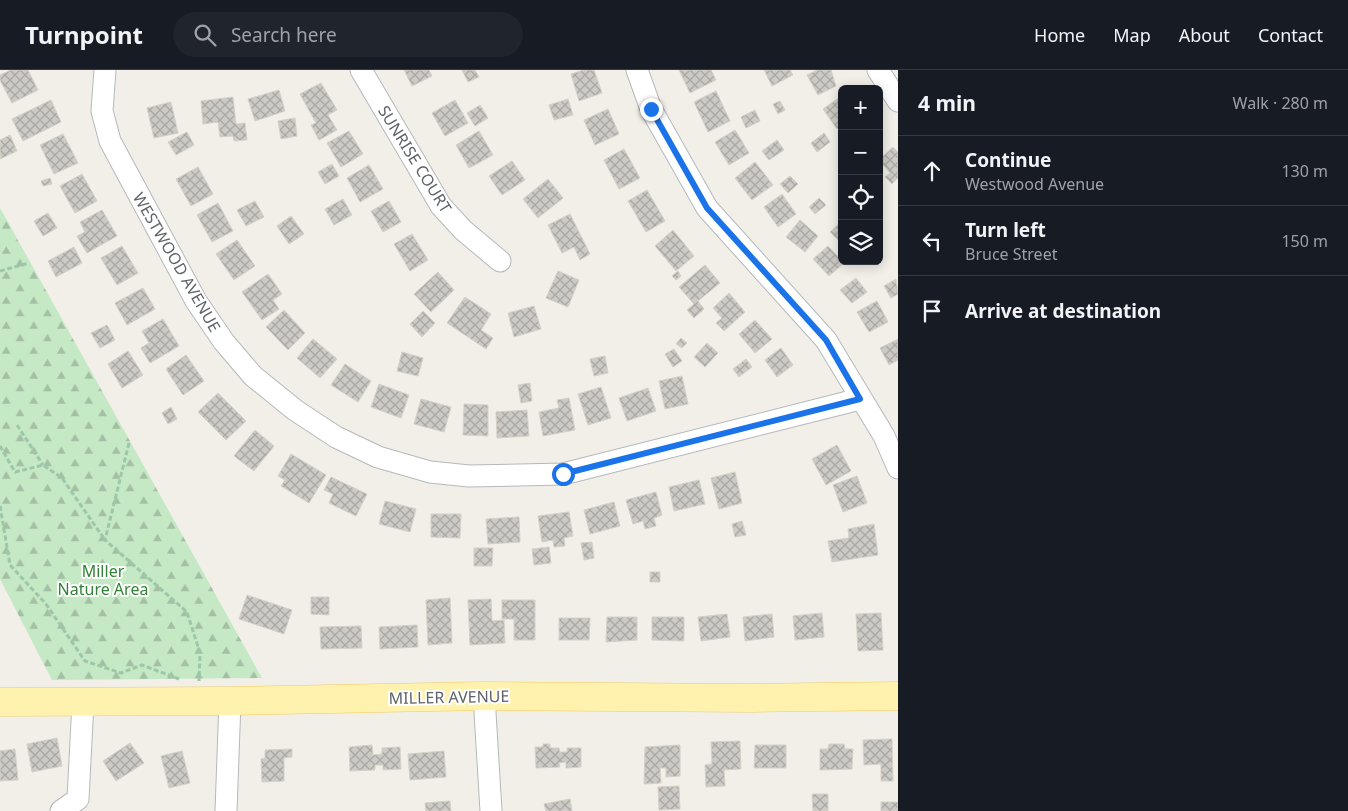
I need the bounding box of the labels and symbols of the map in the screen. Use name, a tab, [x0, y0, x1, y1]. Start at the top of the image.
route end	[640, 98, 663, 121]
street label: SUNRISE COURT	[373, 101, 457, 217]
street label: WESTWOOD AVENUE	[128, 188, 226, 336]
route start	[552, 463, 575, 486]
park label: Miller Nature Area	[58, 560, 148, 600]
street label: MILLER AVENUE	[389, 685, 509, 709]

